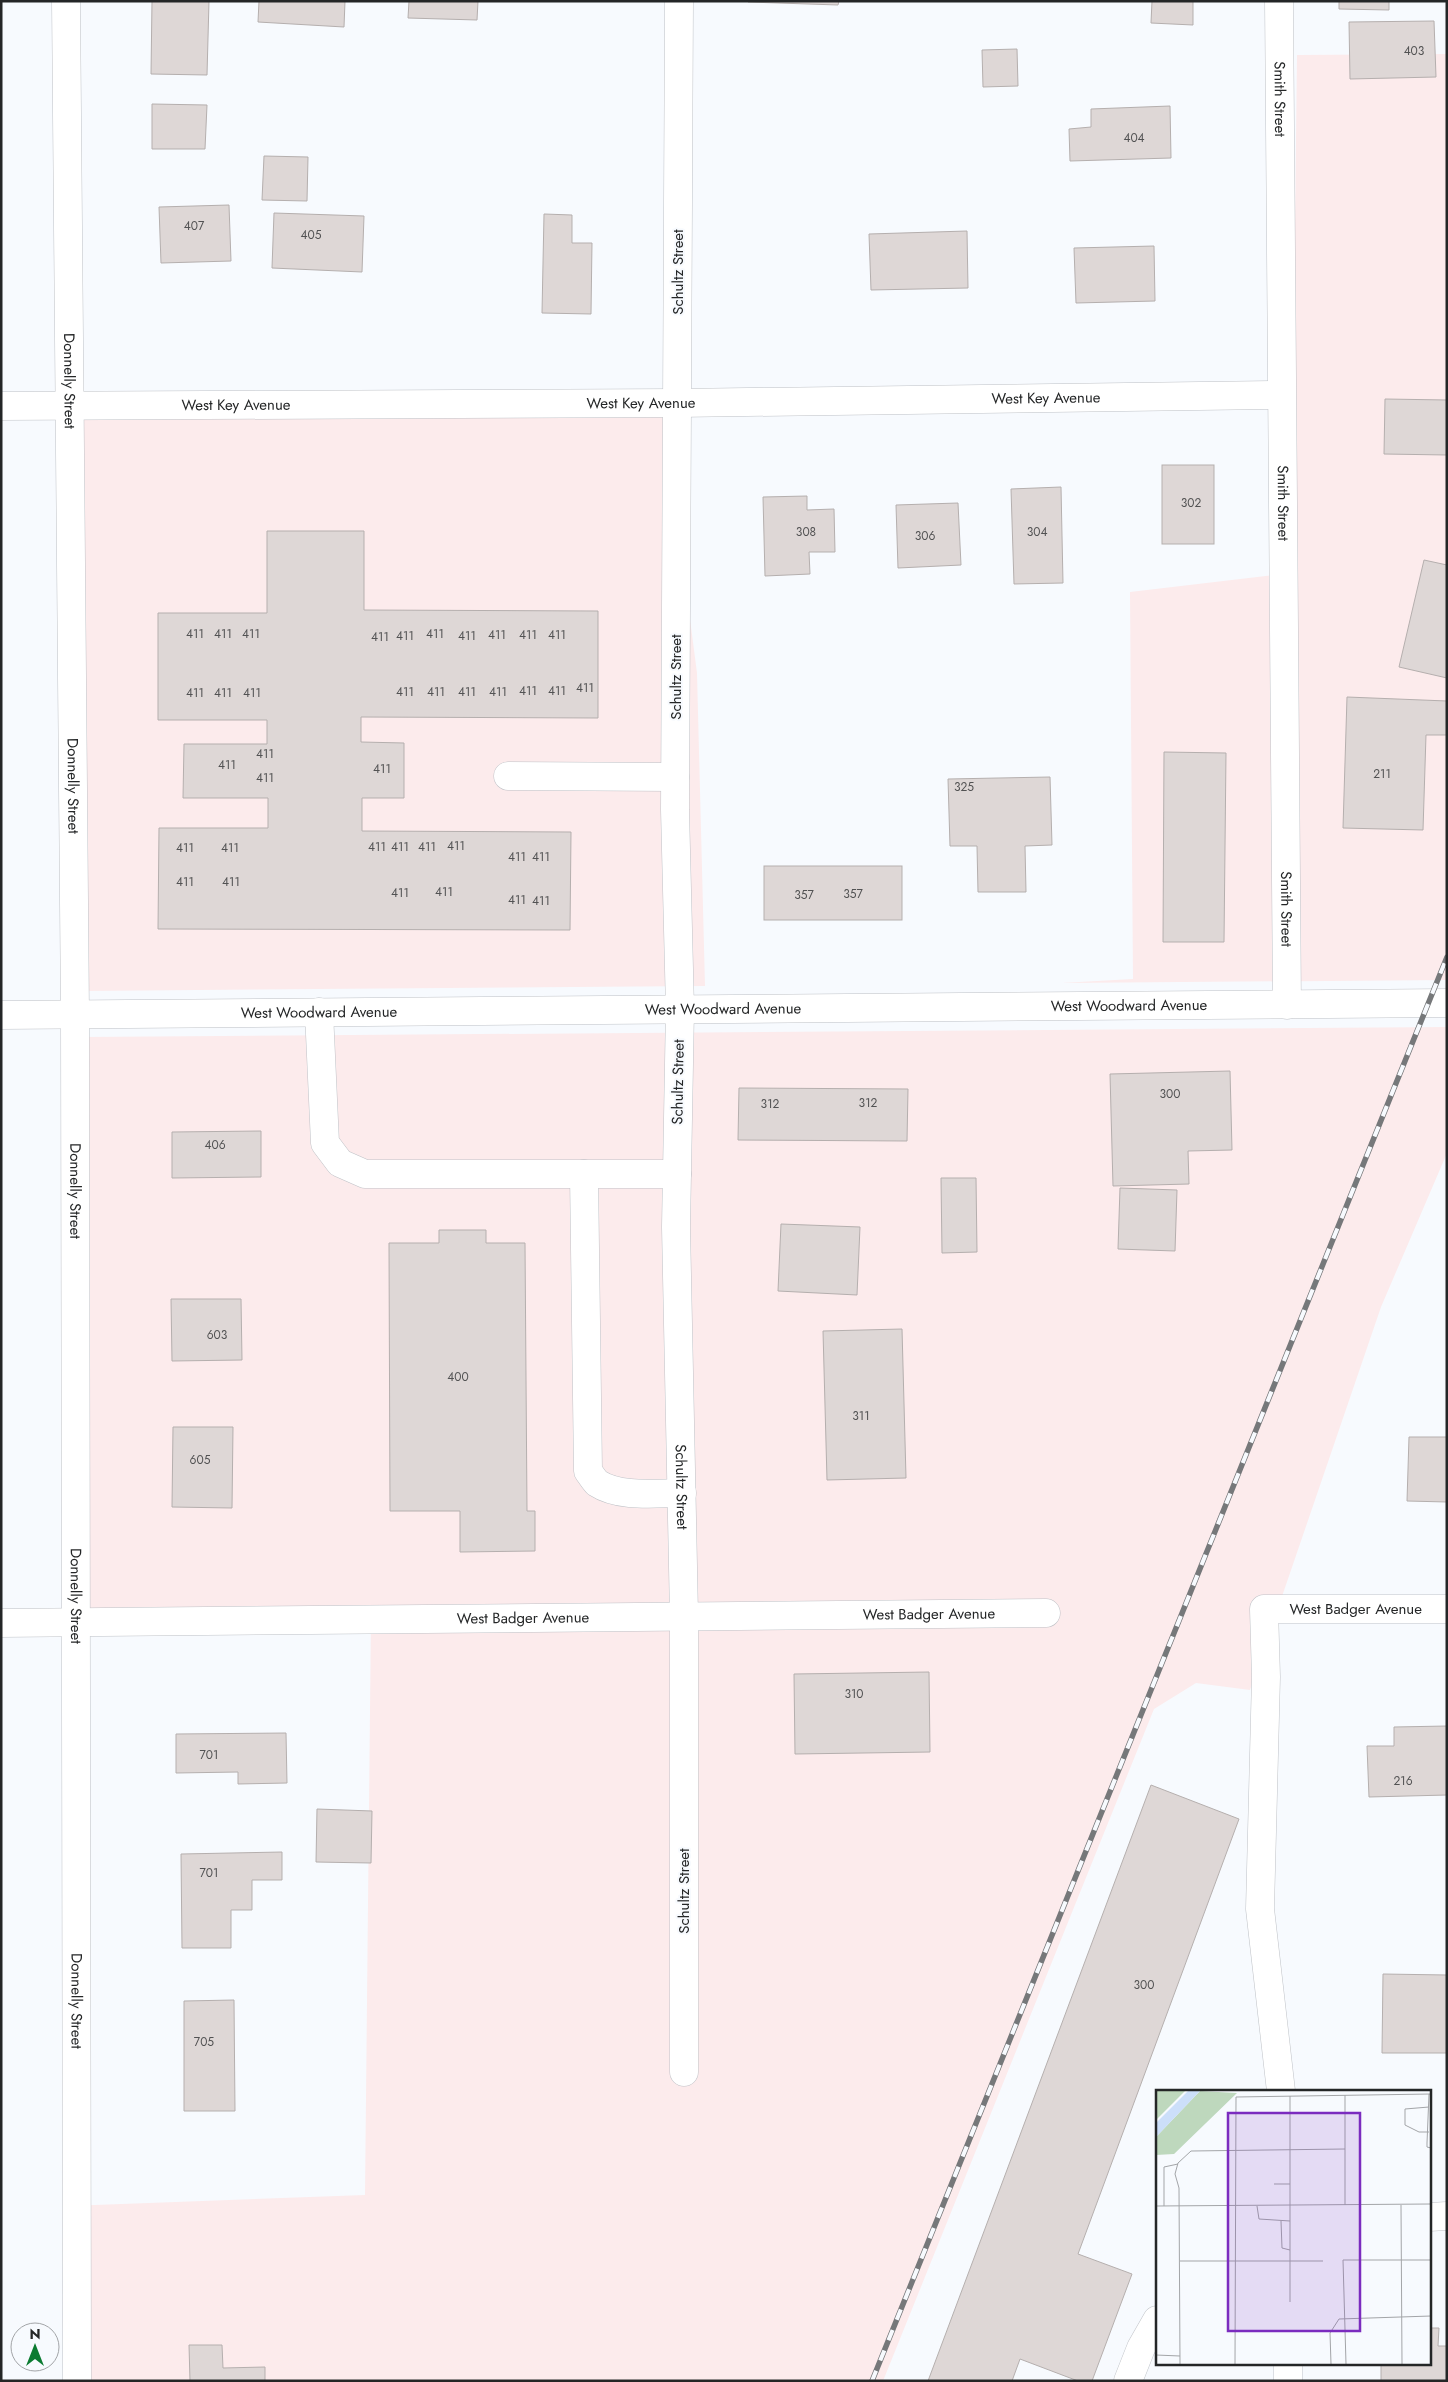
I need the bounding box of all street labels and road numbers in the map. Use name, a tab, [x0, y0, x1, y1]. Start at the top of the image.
street label: Smith Street	[1268, 61, 1291, 137]
street label: Schultz Street	[667, 229, 689, 315]
street label: Donnelly Street	[58, 333, 81, 429]
street label: West Key Avenue	[991, 386, 1101, 410]
street label: West Key Avenue	[586, 392, 696, 414]
street label: West Key Avenue	[181, 394, 291, 416]
street label: Smith Street	[1272, 465, 1294, 541]
street label: Schultz Street	[665, 634, 687, 720]
street label: Donnelly Street	[62, 738, 84, 834]
street label: Smith Street	[1275, 871, 1298, 947]
street label: West Woodward Avenue	[1051, 994, 1208, 1017]
street label: West Woodward Avenue	[645, 997, 802, 1021]
street label: West Woodward Avenue	[241, 1001, 398, 1024]
street label: Schultz Street	[666, 1039, 690, 1125]
street label: Donnelly Street	[64, 1143, 86, 1239]
street label: Schultz Street	[669, 1444, 693, 1530]
street label: Donnelly Street	[65, 1548, 87, 1644]
street label: West Badger Avenue	[1289, 1598, 1422, 1620]
street label: West Badger Avenue	[863, 1602, 996, 1626]
street label: West Badger Avenue	[457, 1606, 590, 1630]
street label: Schultz Street	[673, 1848, 695, 1934]
street label: Donnelly Street	[65, 1953, 88, 2049]

